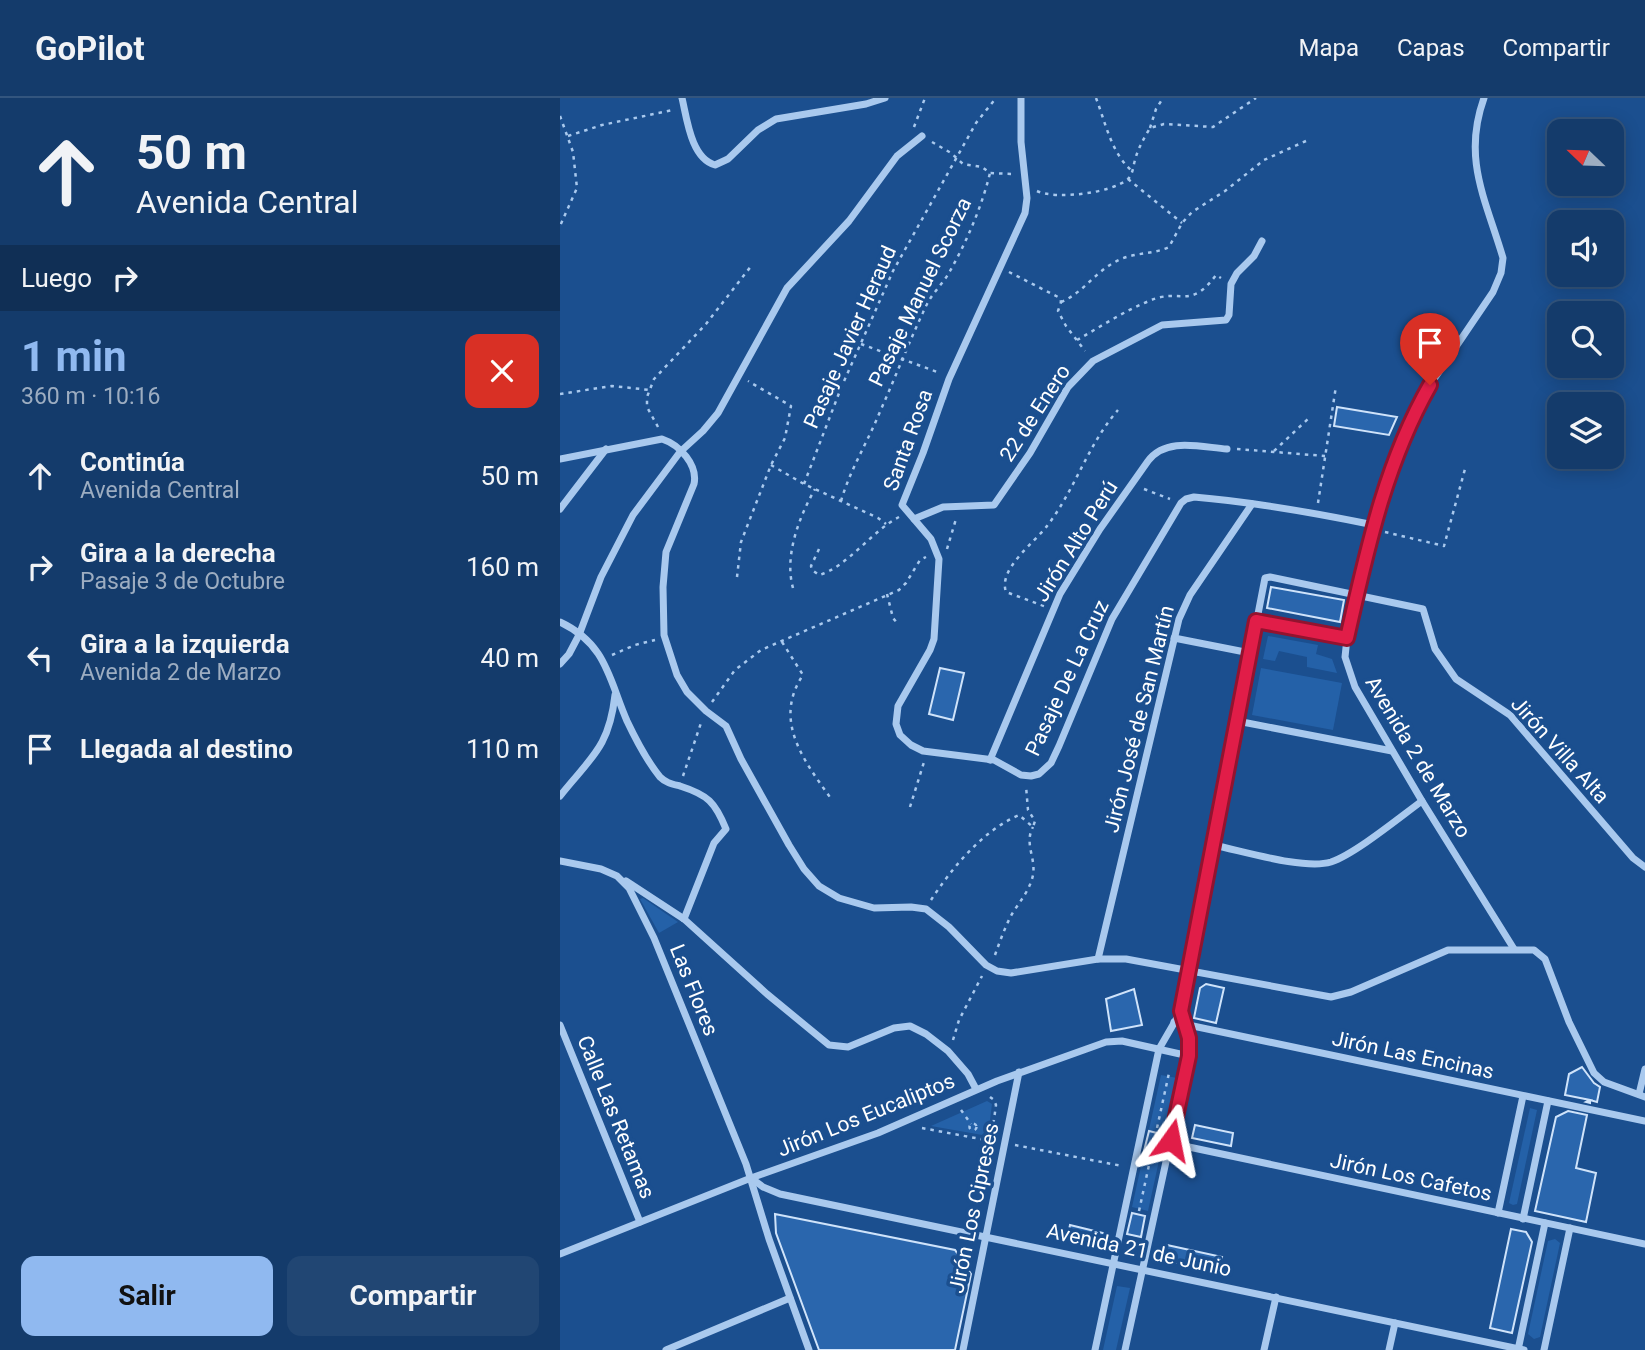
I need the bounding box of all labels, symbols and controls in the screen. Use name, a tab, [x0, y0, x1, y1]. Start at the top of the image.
text: GoPilot	[35, 29, 145, 68]
text: Mapa	[1298, 34, 1359, 62]
text: Capas	[1397, 34, 1465, 62]
text: Compartir	[1503, 34, 1610, 62]
north arrow	[1547, 119, 1624, 196]
map controls	[1547, 119, 1624, 469]
text: 50 m	[136, 124, 247, 181]
icon: ahead	[21, 126, 112, 217]
text: Avenida Central	[136, 183, 359, 221]
street label: Pasaje Manuel Scorza	[864, 194, 976, 390]
button: sound	[1547, 210, 1624, 287]
street label: Pasaje Javier Heraud	[799, 242, 901, 432]
icon: right	[106, 259, 144, 297]
text: Luego	[21, 263, 92, 293]
button: search	[1547, 301, 1624, 378]
pin	[1400, 313, 1460, 385]
icon: arrive	[1411, 324, 1449, 362]
text: 1 min	[21, 332, 127, 381]
button: close	[465, 334, 539, 408]
street label: 22 de Enero	[995, 360, 1075, 466]
text: 360 m · 10:16	[21, 383, 160, 410]
street label: Santa Rosa	[879, 386, 937, 494]
button: layers	[1547, 392, 1624, 469]
text: Continúa	[80, 447, 185, 477]
icon: ahead	[21, 457, 59, 495]
text: 50 m	[481, 461, 539, 491]
street label: Jirón Alto Perú	[1029, 476, 1123, 606]
text: Avenida Central	[80, 477, 240, 504]
text: Gira a la derecha	[80, 538, 276, 568]
icon: right	[21, 548, 59, 586]
text: 160 m	[466, 552, 539, 582]
text: Pasaje 3 de Octubre	[80, 568, 285, 595]
street label: Pasaje De La Cruz	[1020, 596, 1114, 760]
street label: Jirón José de San Martín	[1099, 603, 1179, 835]
text: Gira a la izquierda	[80, 629, 290, 659]
icon: left	[21, 639, 59, 677]
text: 40 m	[481, 643, 539, 673]
text: Avenida 2 de Marzo	[80, 659, 281, 686]
street label: Avenida 2 de Marzo	[1360, 672, 1476, 842]
street label: Jirón Villa Alta	[1506, 692, 1614, 808]
icon: arrive	[21, 730, 59, 768]
text: Llegada al destino	[80, 734, 293, 764]
text: 110 m	[466, 734, 539, 764]
street label: Las Flores	[665, 941, 723, 1039]
street label: Jirón Las Encinas	[1330, 1026, 1496, 1084]
street label: Calle Las Retamas	[572, 1032, 660, 1202]
street label: Jirón Los Eucaliptos	[774, 1068, 958, 1162]
position arrow	[1134, 1103, 1208, 1177]
street label: Jirón Los Cipreses	[944, 1121, 1004, 1295]
street label: Jirón Los Cafetos	[1328, 1148, 1494, 1206]
street label: Avenida 21 de Junio	[1044, 1219, 1234, 1281]
button: Salir	[21, 1256, 273, 1336]
button: Compartir	[287, 1256, 539, 1336]

